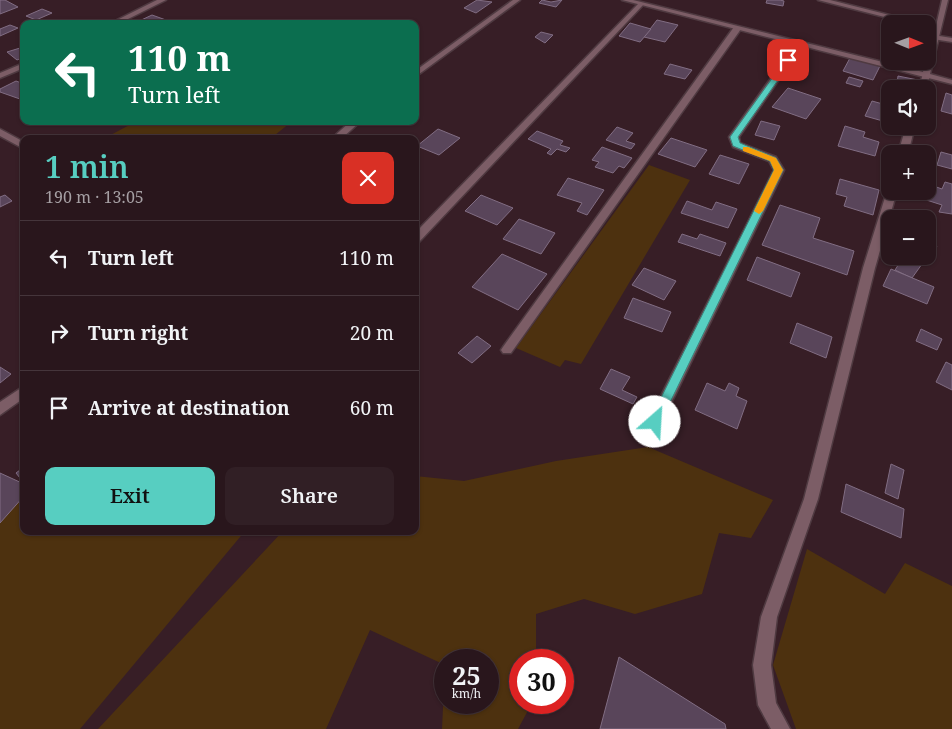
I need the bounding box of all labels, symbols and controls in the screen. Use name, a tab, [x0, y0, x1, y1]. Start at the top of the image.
north arrow	[881, 15, 936, 70]
map controls	[881, 15, 936, 265]
text: 110 m	[128, 34, 231, 81]
pin	[767, 39, 809, 81]
icon: left	[45, 40, 110, 105]
icon: arrive	[774, 46, 802, 74]
text: Turn left	[128, 79, 220, 109]
button: sound	[881, 80, 936, 135]
button: +	[881, 145, 936, 200]
text: 1 min	[45, 146, 129, 187]
button: close	[342, 152, 394, 204]
text: 190 m · 13:05	[45, 186, 144, 208]
button: −	[881, 210, 936, 265]
icon: left	[45, 244, 73, 272]
text: Turn left	[88, 245, 174, 271]
text: 110 m	[339, 245, 394, 271]
icon: right	[45, 319, 73, 347]
text: Turn right	[88, 320, 188, 346]
text: 20 m	[350, 320, 394, 346]
icon: arrive	[45, 394, 73, 422]
text: Arrive at destination	[88, 395, 290, 421]
text: 60 m	[350, 395, 394, 421]
position arrow	[628, 395, 680, 447]
button: Exit	[45, 467, 215, 525]
button: Share	[225, 467, 394, 525]
speed limit sign: 30	[509, 649, 574, 714]
text: 25	[452, 658, 481, 692]
text: km/h	[452, 685, 481, 702]

